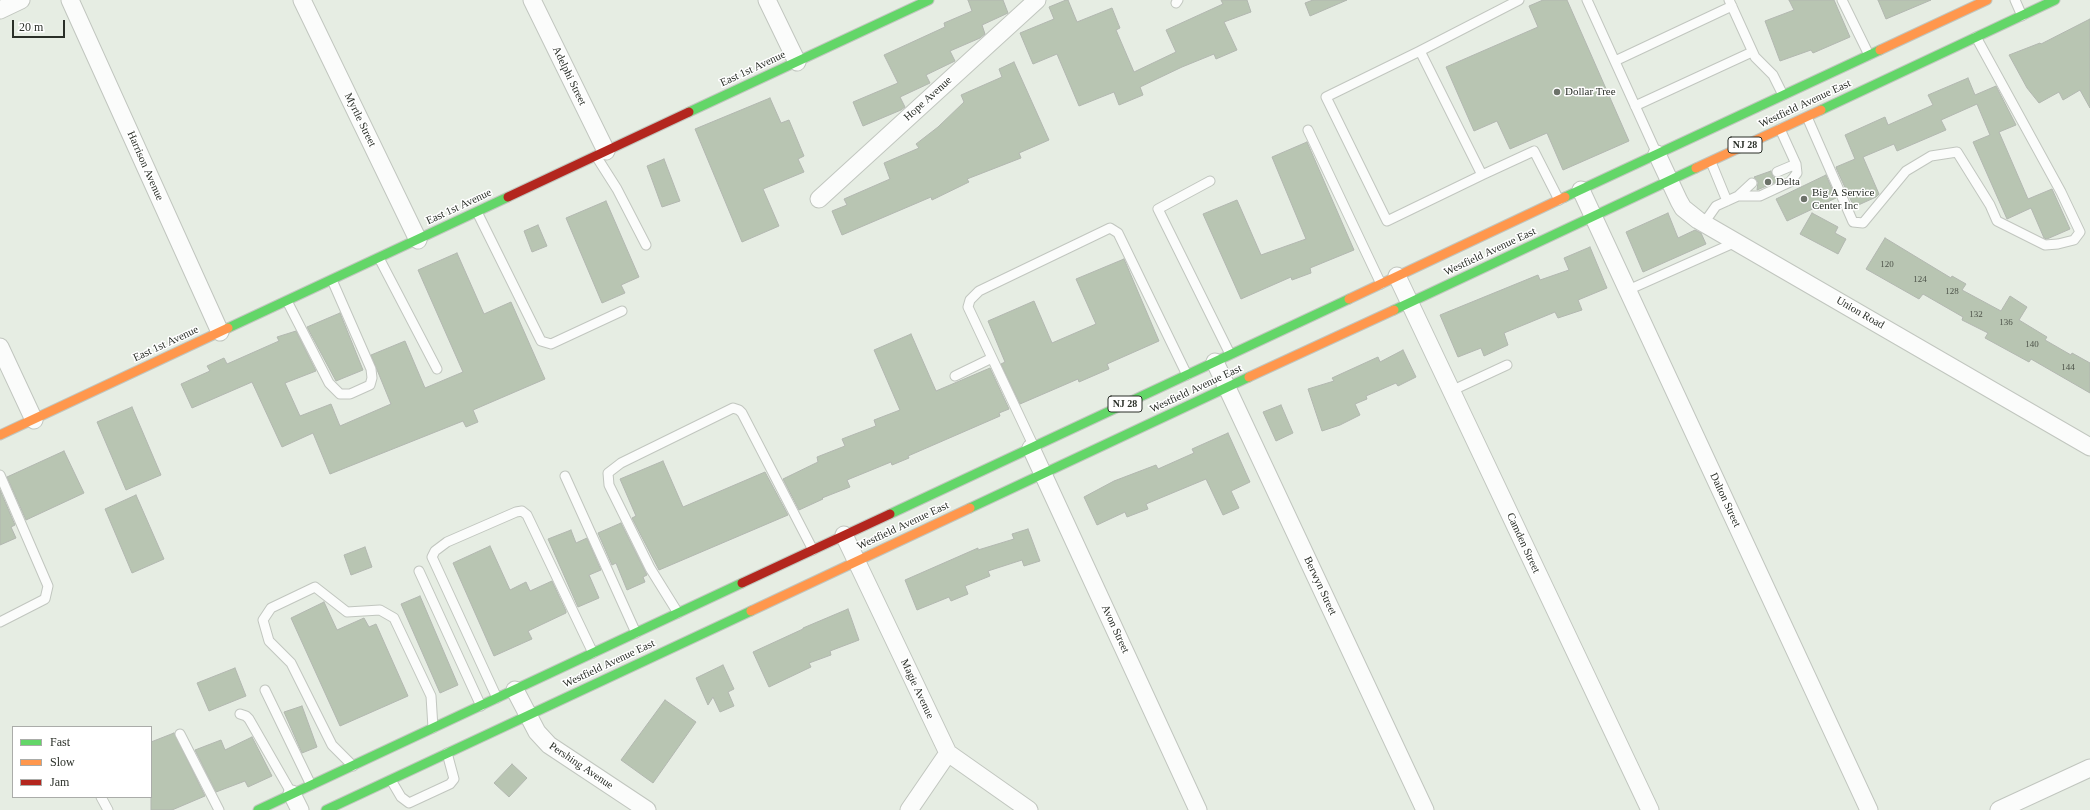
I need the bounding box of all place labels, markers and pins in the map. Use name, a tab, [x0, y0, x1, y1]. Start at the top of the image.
place label: Dollar Tree	[1565, 85, 1616, 99]
marker: Dollar Tree	[1552, 87, 1562, 97]
place label: Delta	[1776, 175, 1800, 189]
marker: Delta	[1763, 177, 1773, 187]
place label: Big A Service Center Inc	[1812, 186, 1874, 212]
marker: Big A Service Center Inc	[1799, 194, 1809, 204]

